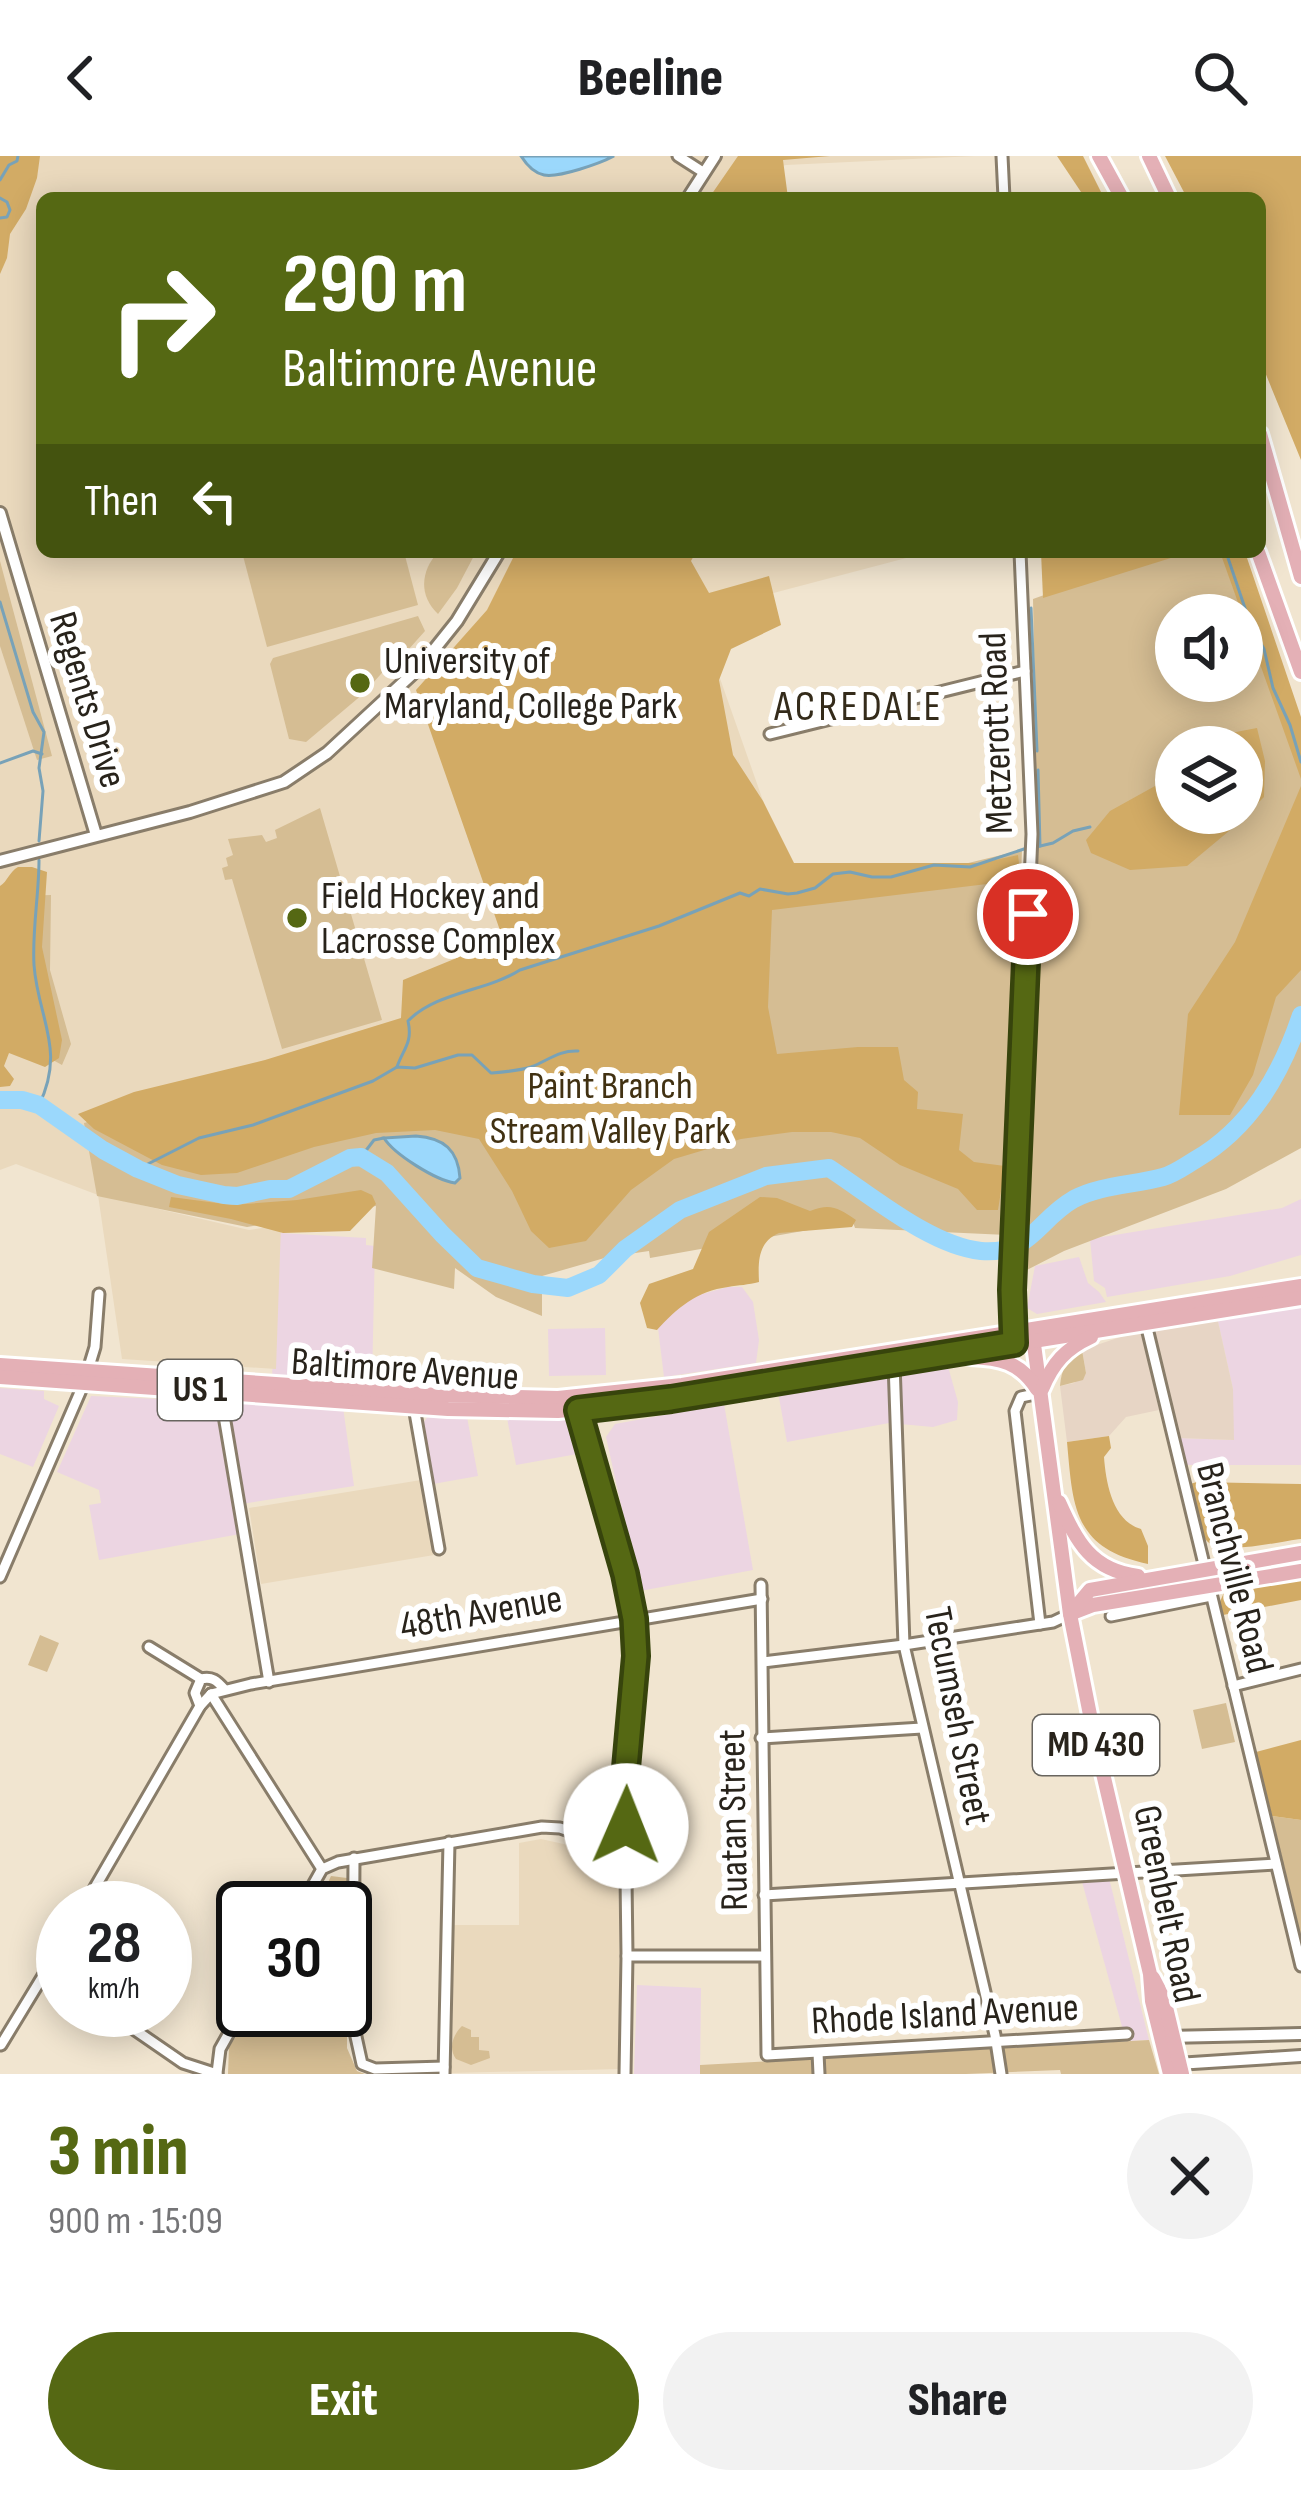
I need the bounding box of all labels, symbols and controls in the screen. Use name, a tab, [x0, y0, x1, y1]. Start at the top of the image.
icon: back	[48, 45, 114, 111]
icon: search	[1187, 45, 1253, 111]
text: Beeline	[578, 46, 723, 111]
text: 290 m	[282, 235, 467, 336]
icon: right	[84, 240, 240, 396]
text: Baltimore Avenue	[282, 337, 598, 402]
icon: left	[182, 468, 248, 534]
text: Then	[84, 474, 158, 529]
map controls	[1155, 594, 1263, 834]
button: sound	[1155, 594, 1263, 702]
street label: Regents Drive	[38, 606, 136, 794]
street label: Metzerott Road	[970, 631, 1024, 835]
place label: University of Maryland, College Park	[384, 638, 677, 730]
marker: University of Maryland, College Park	[347, 670, 373, 696]
district label: ACREDALE	[773, 682, 944, 733]
button: layers	[1155, 726, 1263, 834]
pin	[977, 863, 1079, 965]
place label: Field Hockey and Lacrosse Complex	[321, 873, 556, 965]
icon: arrive	[995, 881, 1061, 947]
marker: Field Hockey and Lacrosse Complex	[284, 905, 310, 931]
park label: Paint Branch Stream Valley Park	[490, 1063, 730, 1155]
street label: Baltimore Avenue	[290, 1339, 520, 1401]
road number: US 1	[158, 1360, 242, 1420]
street label: Branchville Road	[1185, 1458, 1283, 1678]
street label: 48th Avenue	[396, 1576, 566, 1650]
street label: Tecumseh Street	[913, 1603, 1001, 1829]
road number: MD 430	[1033, 1715, 1159, 1775]
street label: Ruatan Street	[709, 1729, 759, 1911]
position arrow	[563, 1763, 689, 1889]
street label: Greenbelt Road	[1122, 1801, 1210, 2007]
speed limit sign: 30	[216, 1881, 372, 2037]
text: 28	[87, 1908, 141, 1980]
text: km/h	[88, 1971, 140, 2007]
street label: Rhode Island Avenue	[810, 1985, 1080, 2045]
text: 3 min	[48, 2109, 189, 2196]
button: close	[1127, 2113, 1253, 2239]
text: 900 m · 15:09	[48, 2198, 223, 2245]
button: Exit	[48, 2332, 639, 2470]
button: Share	[663, 2332, 1253, 2470]

